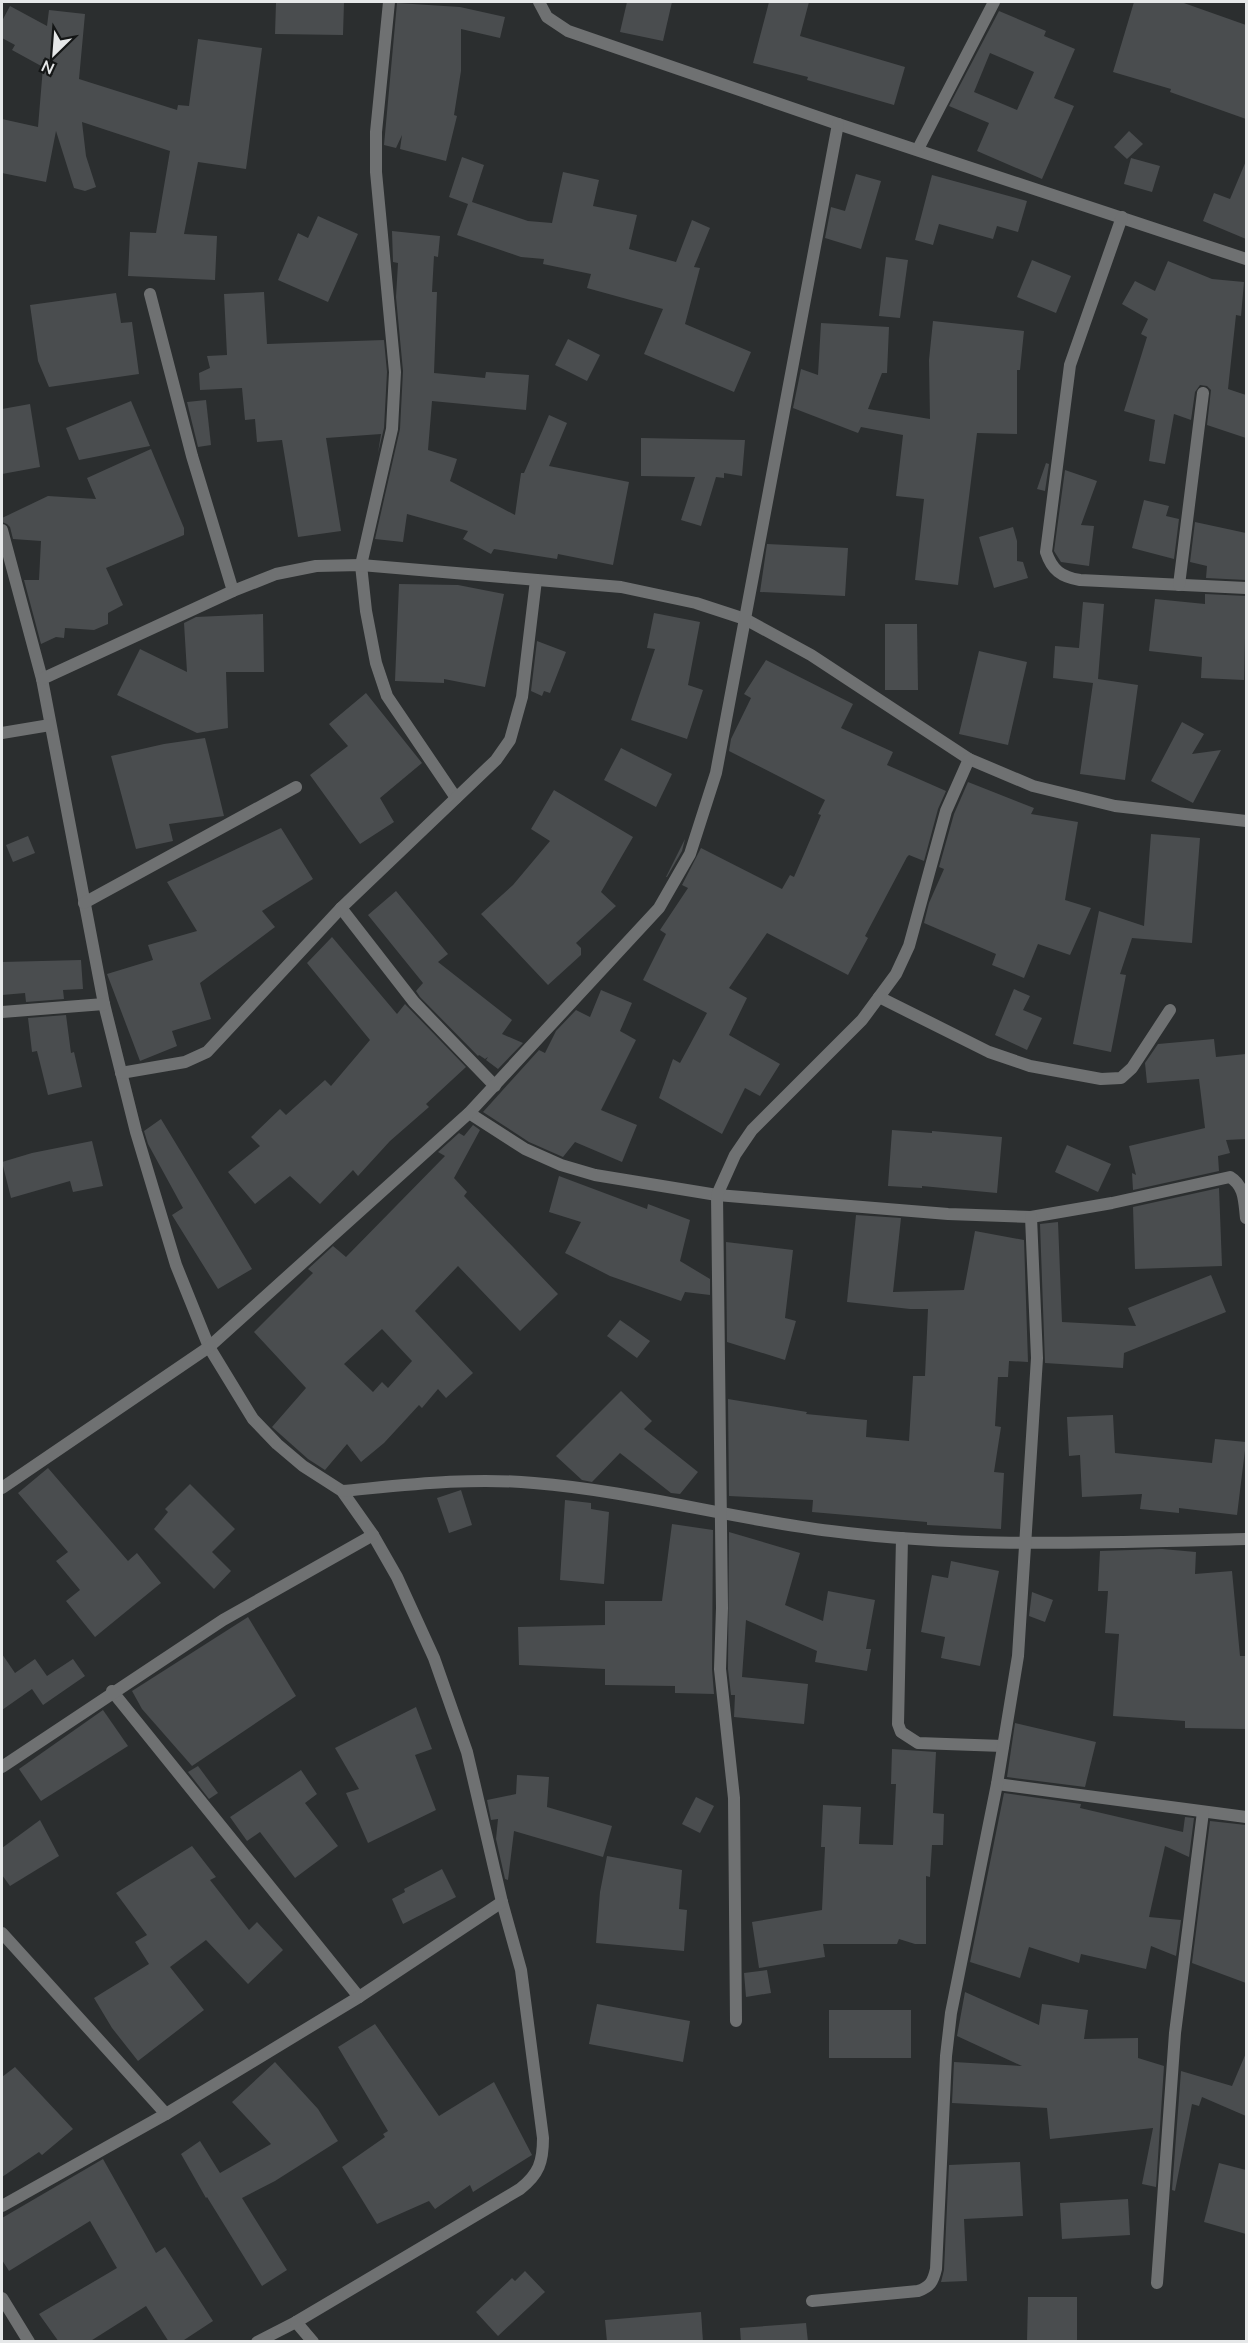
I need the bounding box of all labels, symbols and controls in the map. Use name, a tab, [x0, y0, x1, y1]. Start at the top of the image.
north arrow	[24, 24, 84, 84]
text: N	[38, 56, 57, 79]

